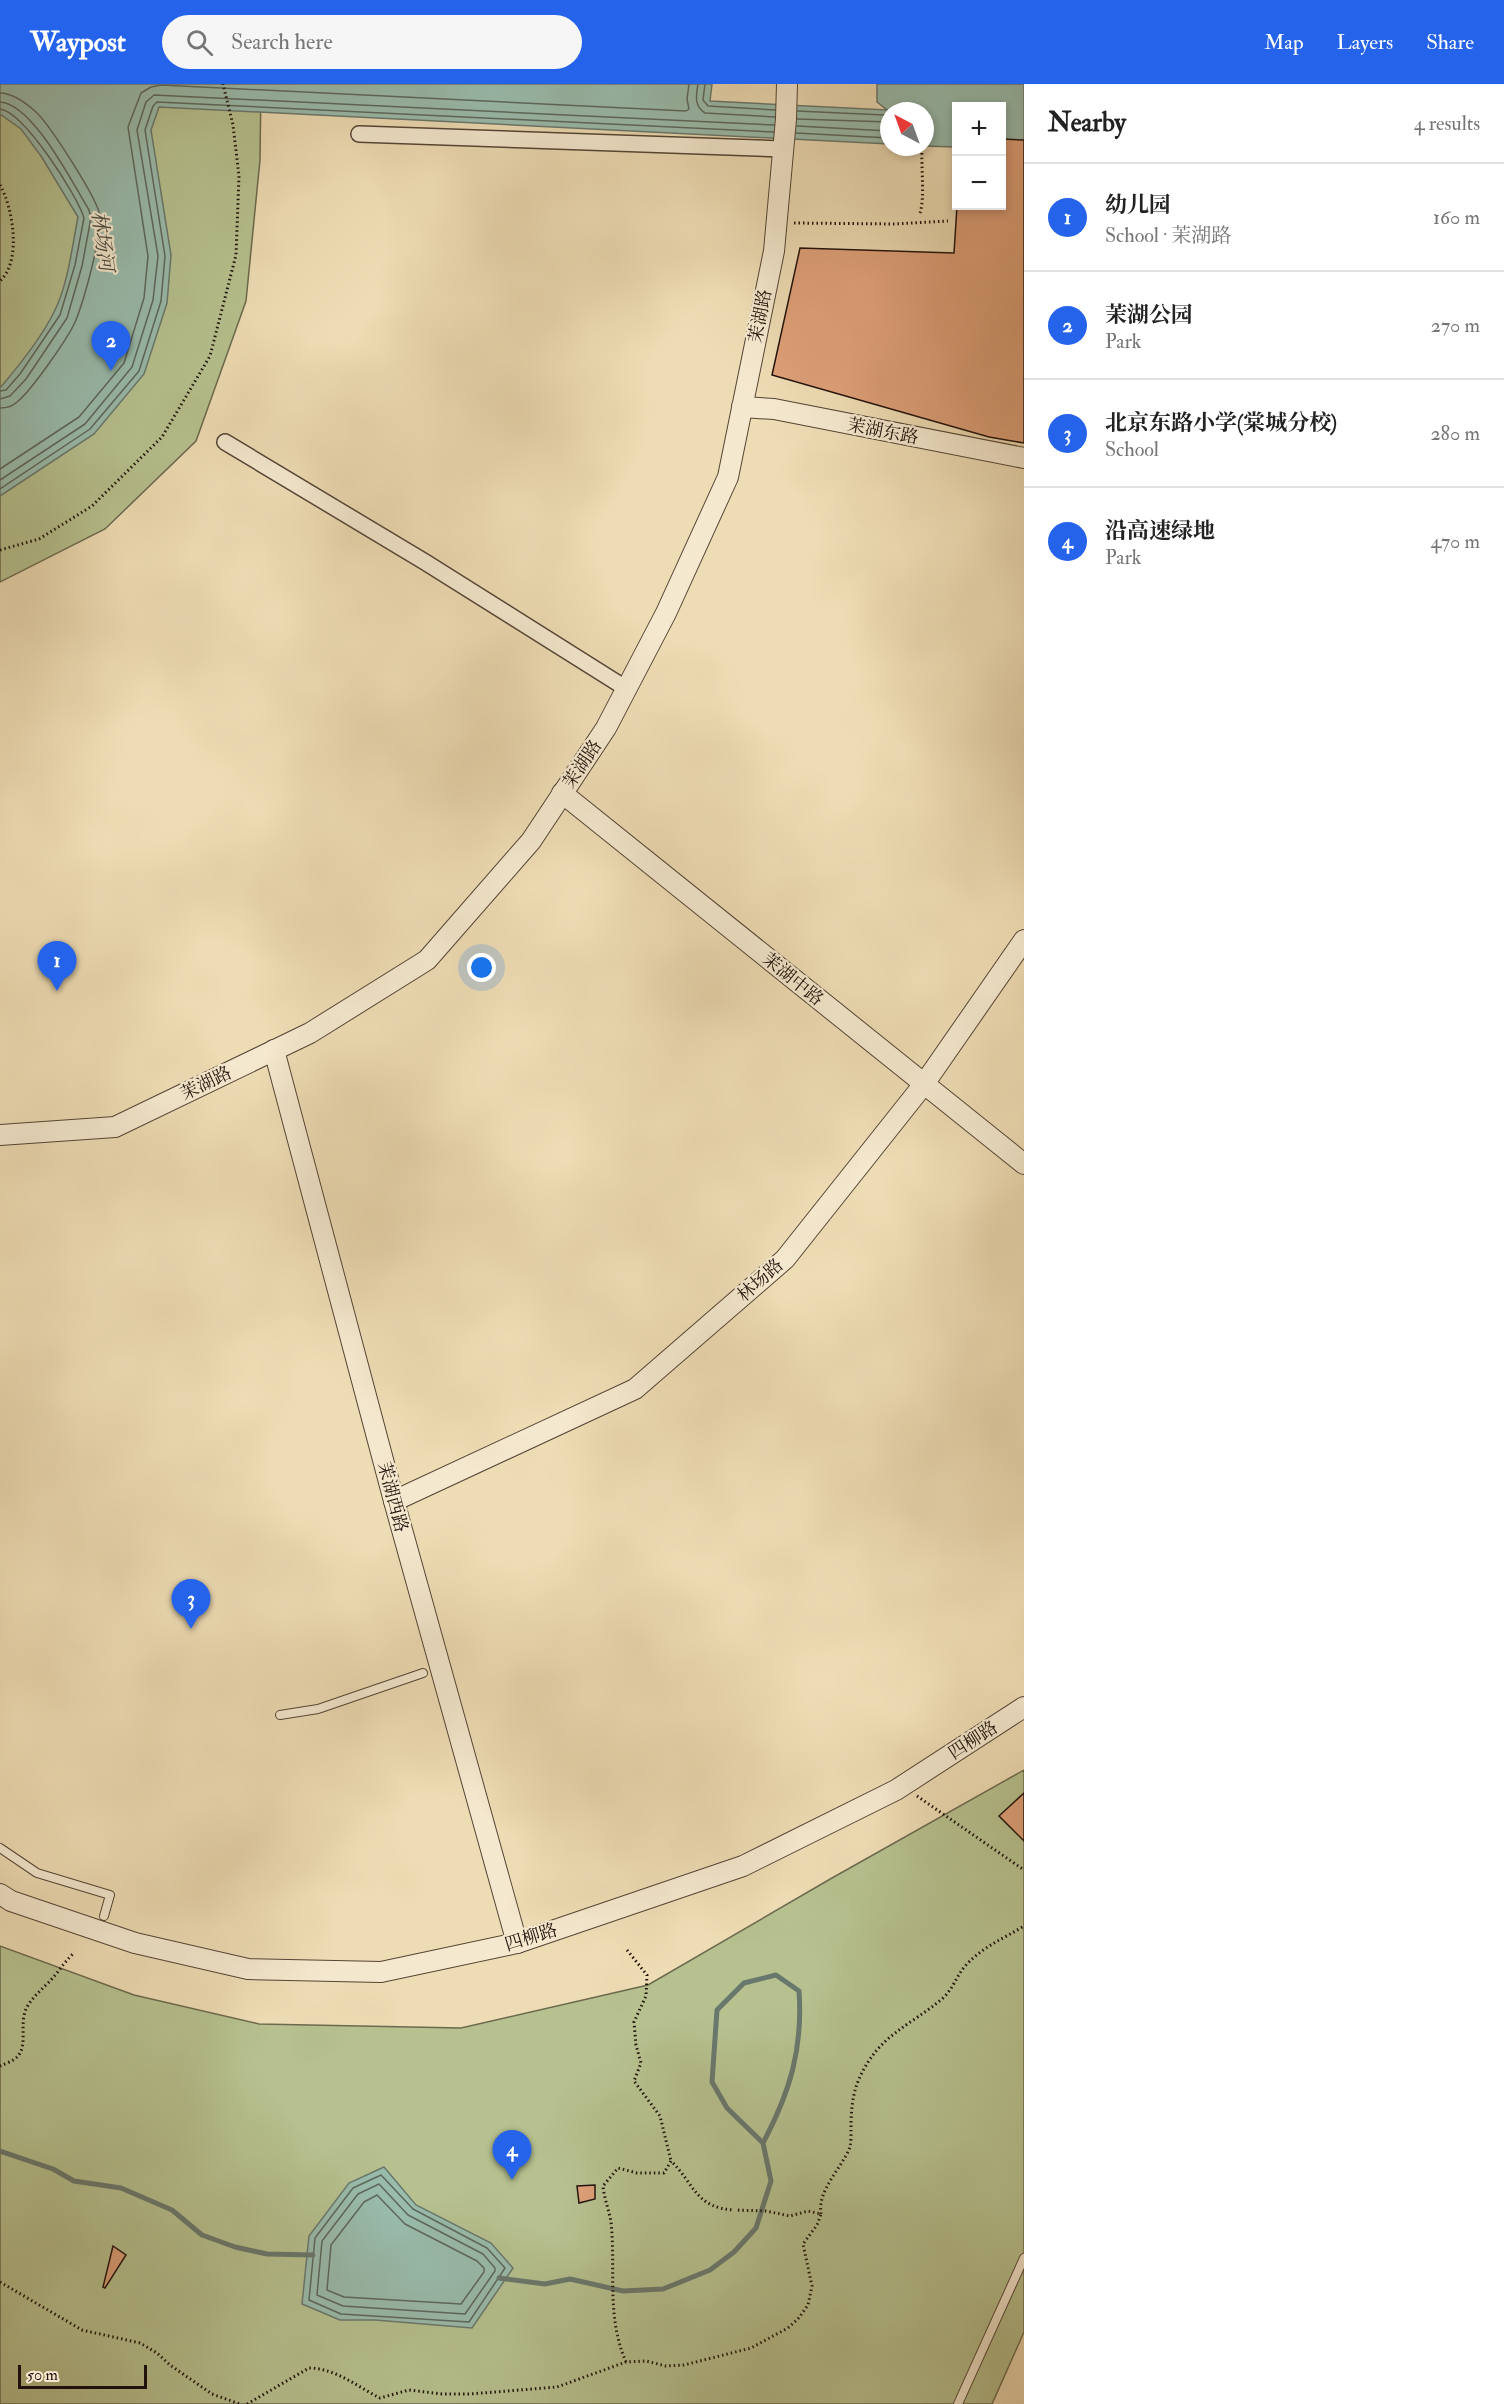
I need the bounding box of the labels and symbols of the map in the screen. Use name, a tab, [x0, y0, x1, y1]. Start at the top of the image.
north arrow	[880, 102, 934, 156]
water label: 林场河	[86, 210, 119, 275]
street label: 茉湖路	[744, 287, 777, 345]
pin: 2	[92, 322, 130, 371]
street label: 茉湖东路	[845, 413, 920, 450]
street label: 茉湖路	[558, 735, 607, 793]
pin: 1	[38, 942, 76, 991]
street label: 茉湖中路	[757, 948, 828, 1011]
your location	[467, 953, 496, 982]
street label: 茉湖路	[177, 1061, 236, 1106]
street label: 林场路	[733, 1254, 788, 1307]
street label: 茉湖西路	[372, 1459, 413, 1535]
pin: 3	[172, 1580, 210, 1629]
street label: 四柳路	[944, 1716, 1002, 1765]
street label: 四柳路	[502, 1919, 560, 1956]
pin: 4	[492, 2130, 532, 2180]
scale bar	[18, 2362, 147, 2390]

